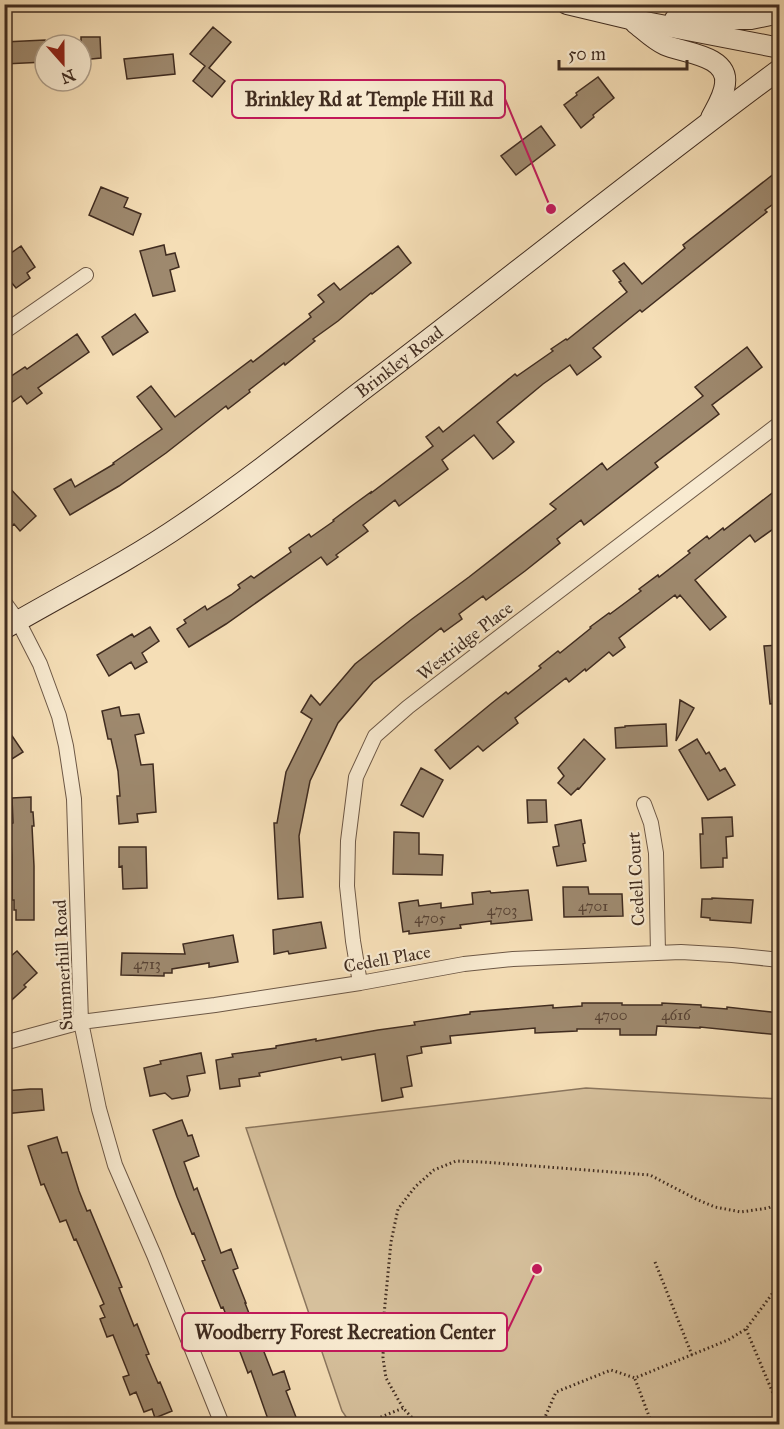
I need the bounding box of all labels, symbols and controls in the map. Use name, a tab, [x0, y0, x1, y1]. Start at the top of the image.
north arrow	[33, 33, 93, 93]
scale bar	[559, 33, 686, 71]
text: 50 m	[568, 43, 606, 65]
text: N	[58, 65, 78, 88]
callout: Brinkley Rd at Temple Hill Rd	[232, 80, 505, 118]
text: Brinkley Rd at Temple Hill Rd	[245, 87, 494, 112]
street label: Brinkley Road	[351, 321, 448, 402]
street label: Westridge Place	[413, 597, 518, 686]
street label: Cedell Court	[623, 831, 649, 927]
house number: 4701	[578, 897, 608, 915]
street label: Summerhill Road	[49, 899, 77, 1031]
house number: 4703	[487, 901, 517, 919]
house number: 4705	[414, 909, 446, 927]
street label: Cedell Place	[342, 941, 432, 977]
house number: 4713	[133, 955, 161, 973]
house number: 4700	[594, 1006, 628, 1024]
house number: 4616	[661, 1006, 692, 1024]
callout: Woodberry Forest Recreation Center	[182, 1313, 507, 1351]
text: Woodberry Forest Recreation Center	[195, 1320, 496, 1345]

